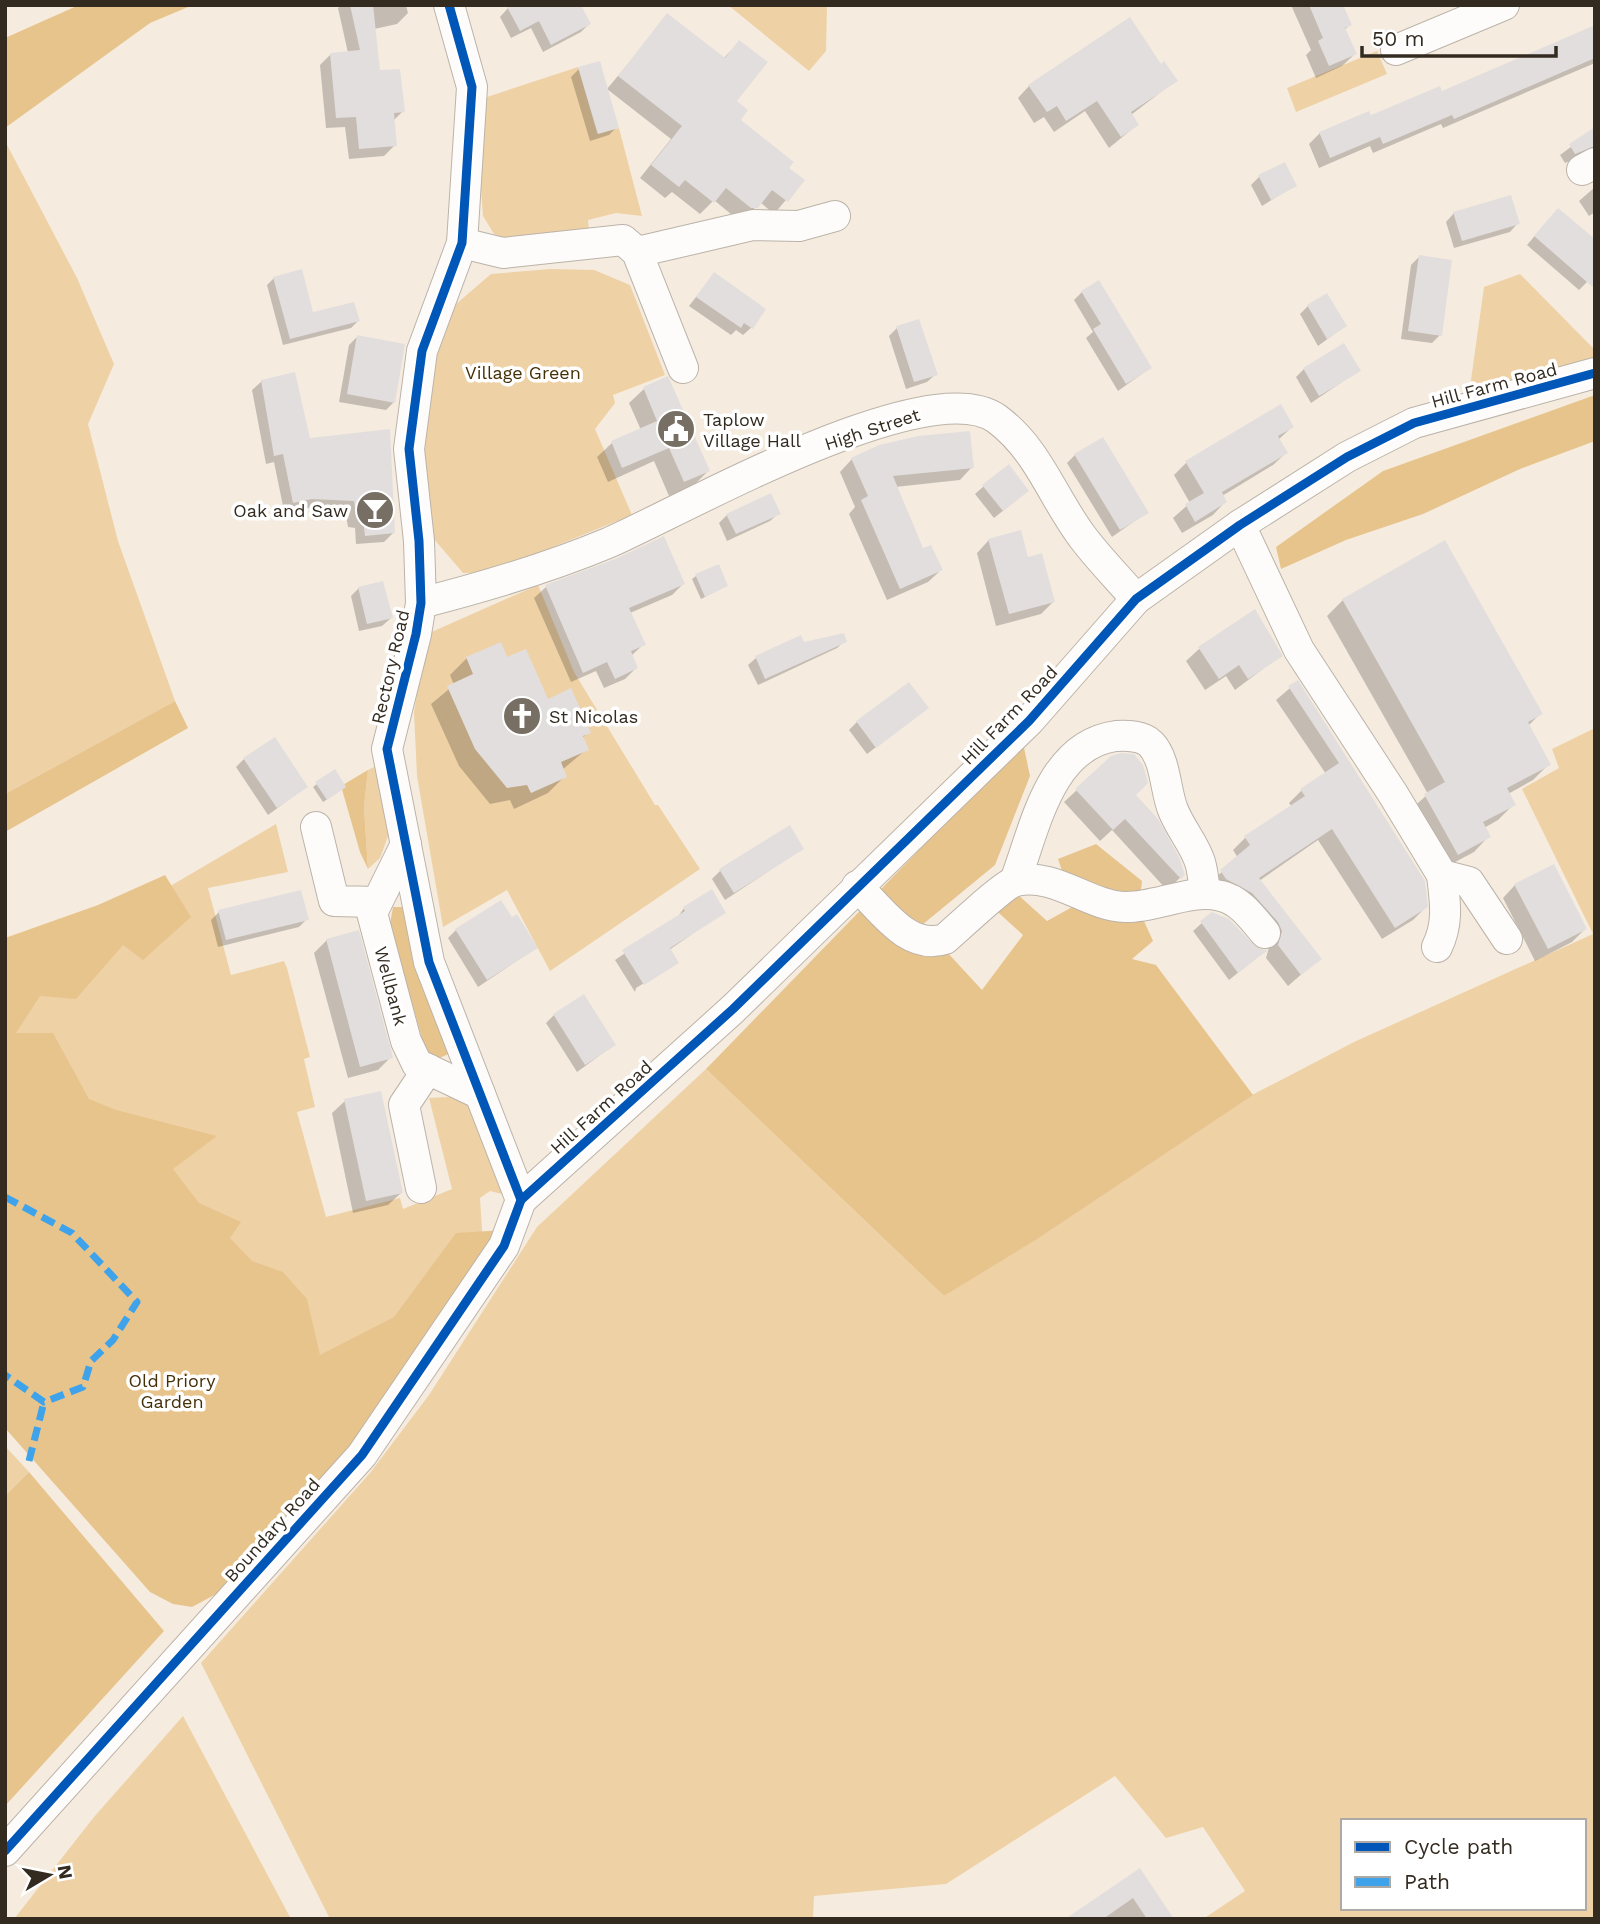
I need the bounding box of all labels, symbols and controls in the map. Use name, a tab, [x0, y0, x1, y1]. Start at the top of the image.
scale bar	[1362, 14, 1556, 58]
text: 50 m	[1372, 26, 1424, 51]
street label: Hill Farm Road	[1429, 358, 1559, 412]
park label: Village Green	[465, 362, 581, 383]
street label: High Street	[822, 404, 923, 454]
public building icon: Taplow Village Hall	[655, 408, 697, 450]
place label: Taplow Village Hall	[703, 409, 802, 451]
bar icon: Oak and Saw	[354, 489, 396, 531]
place label: Oak and Saw	[233, 500, 348, 521]
street label: Rectory Road	[367, 608, 413, 726]
street label: Hill Farm Road	[957, 661, 1061, 769]
church icon: St Nicolas	[501, 695, 543, 737]
place label: St Nicolas	[549, 706, 638, 727]
street label: Wellbank	[370, 944, 412, 1028]
street label: Hill Farm Road	[546, 1056, 656, 1158]
park label: Old Priory Garden	[129, 1370, 216, 1412]
street label: Boundary Road	[220, 1474, 324, 1586]
legend	[1341, 1819, 1586, 1910]
text: Cycle path	[1404, 1834, 1513, 1859]
north arrow	[14, 1840, 84, 1910]
text: N	[53, 1863, 78, 1881]
text: Path	[1404, 1869, 1450, 1894]

